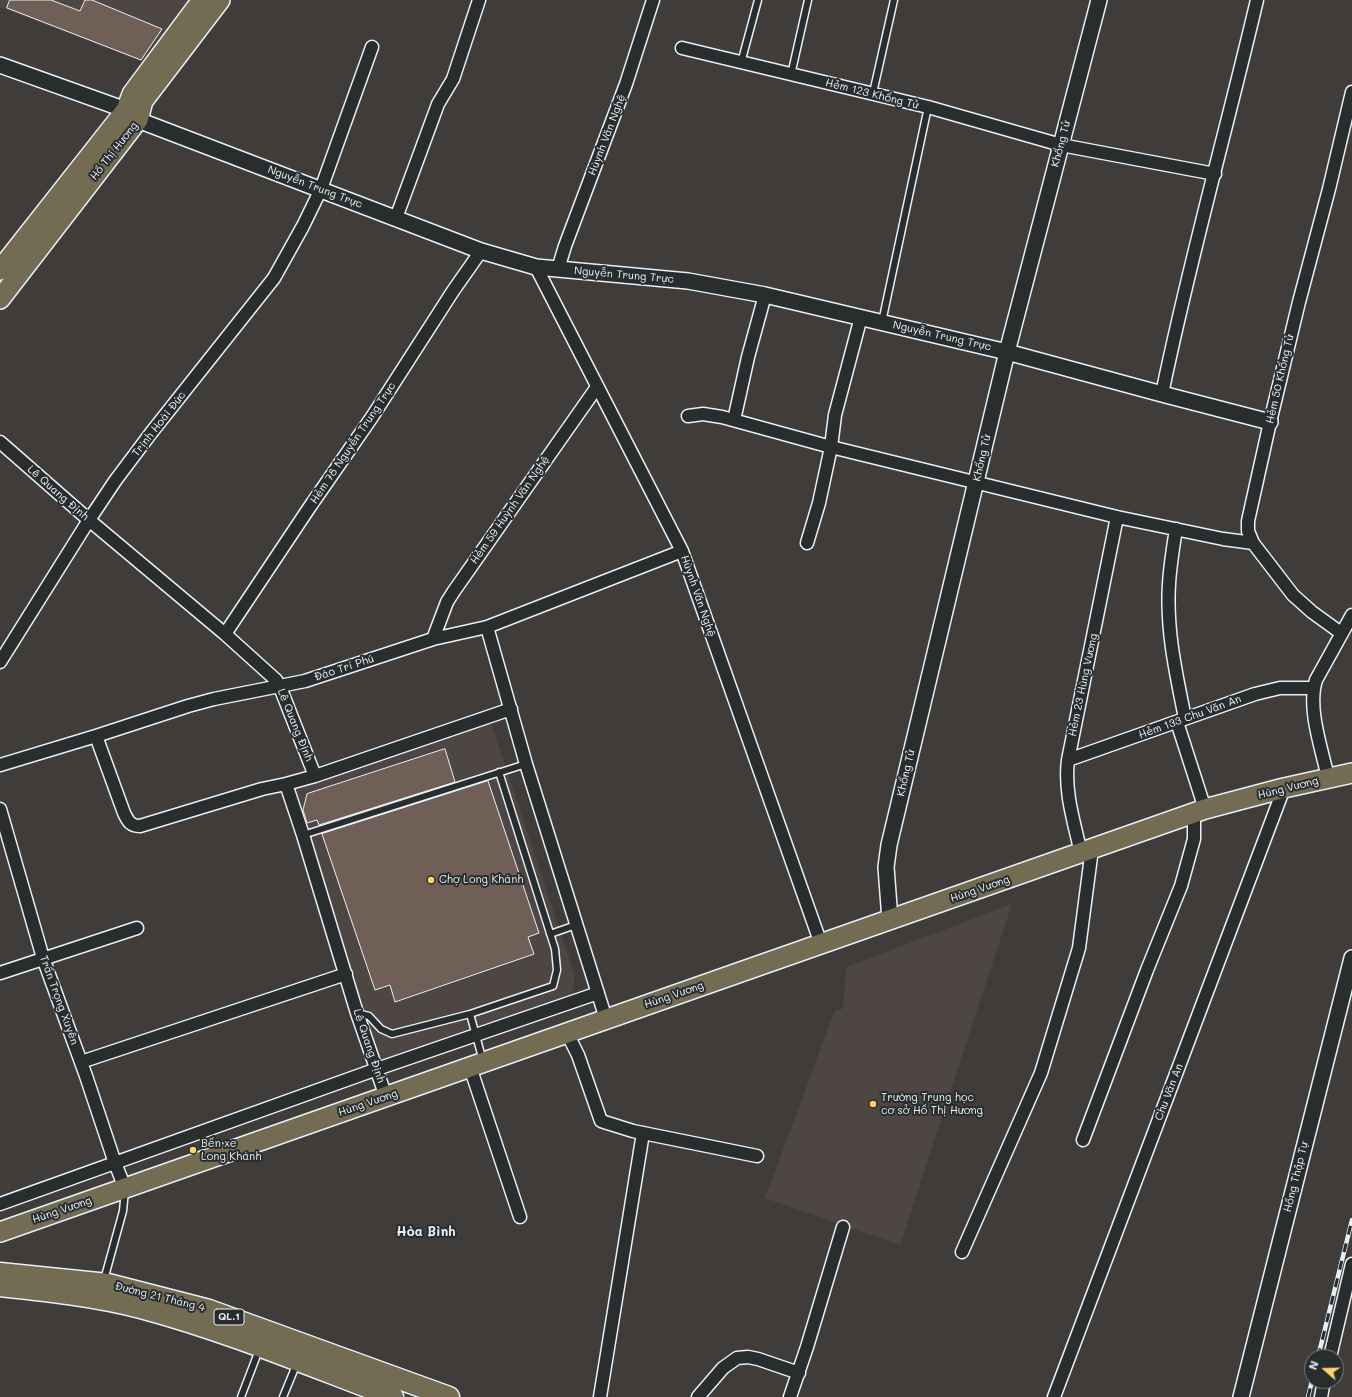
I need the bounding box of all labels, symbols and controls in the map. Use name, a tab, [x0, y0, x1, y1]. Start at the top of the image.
street label: Hẻm 123 Khổng Tử	[824, 76, 920, 112]
street label: Hùynh Văn Nghệ	[586, 93, 628, 177]
street label: Hồ Thị Hương	[87, 119, 141, 183]
street label: Khổng Tử	[1048, 119, 1074, 169]
street label: Nguyễn Trung Trực	[266, 163, 364, 211]
street label: Nguyễn Trung Trực	[573, 264, 675, 286]
street label: Nguyễn Trung Trực	[892, 318, 992, 354]
street label: Hẻm 50 Khổng Tử	[1263, 333, 1297, 425]
street label: Hẻm 78 Nguyễn Trung Trực	[307, 380, 399, 506]
street label: Trịnh Hoài Đức	[129, 389, 189, 459]
street label: Khổng Tử	[970, 433, 994, 483]
street label: Hẻm 59 Huỳnh Văn Nghệ	[468, 453, 552, 567]
street label: Lê Quang Định	[25, 463, 91, 523]
street label: Hùynh Văn Nghệ	[678, 553, 718, 639]
street label: Hẻm 23 Hùng Vương	[1066, 632, 1100, 738]
street label: Đào Trí Phú	[312, 652, 376, 684]
street label: Lê Quang Định	[274, 687, 316, 763]
street label: Hẻm 133 Chu Văn An	[1137, 692, 1243, 742]
street label: Khổng Tử	[894, 748, 918, 798]
street label: Hùng Vương	[1256, 774, 1320, 802]
place label: Chợ Long Khánh	[439, 873, 523, 887]
street label: Hùng Vương	[949, 873, 1011, 905]
marker: Chợ Long Khánh	[426, 875, 436, 885]
street label: Trần Trọng Xuyên	[37, 953, 81, 1047]
street label: Hùng Vương	[643, 979, 705, 1011]
street label: Lê Quang Định	[350, 1007, 388, 1085]
street label: Chu Văn An	[1152, 1062, 1186, 1122]
street label: Hùng Vương	[337, 1087, 399, 1119]
place label: Trường Trung học cơ sở Hồ Thị Hương	[881, 1091, 983, 1117]
marker: Trường Trung học cơ sở Hồ Thị Hương	[868, 1099, 878, 1109]
place label: Bến xe Long Khánh	[201, 1137, 261, 1163]
street label: Hồng Thập Tự	[1281, 1140, 1311, 1214]
marker: Bến xe Long Khánh	[188, 1145, 198, 1155]
street label: Hùng Vương	[31, 1194, 93, 1226]
district label: Hòa Bình	[396, 1224, 456, 1240]
street label: Đường 21 Tháng 4	[113, 1279, 207, 1315]
road number: QL.1	[214, 1309, 244, 1325]
north arrow	[1304, 1349, 1344, 1389]
text: N	[1305, 1359, 1322, 1372]

